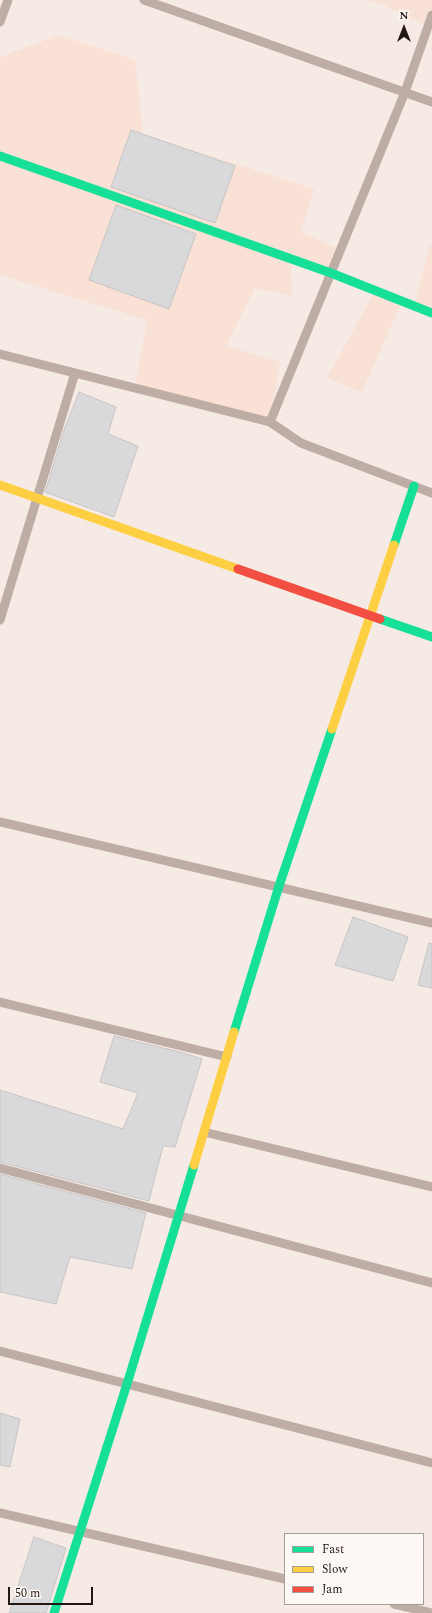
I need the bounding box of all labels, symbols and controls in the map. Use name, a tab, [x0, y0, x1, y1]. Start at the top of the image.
text: N	[400, 7, 408, 24]
north arrow	[384, 8, 424, 48]
legend	[284, 1533, 424, 1605]
text: Fast	[322, 1540, 344, 1559]
text: Slow	[322, 1560, 347, 1579]
scale bar	[10, 1579, 95, 1605]
text: Jam	[322, 1580, 343, 1599]
text: 50 m	[15, 1584, 40, 1603]

